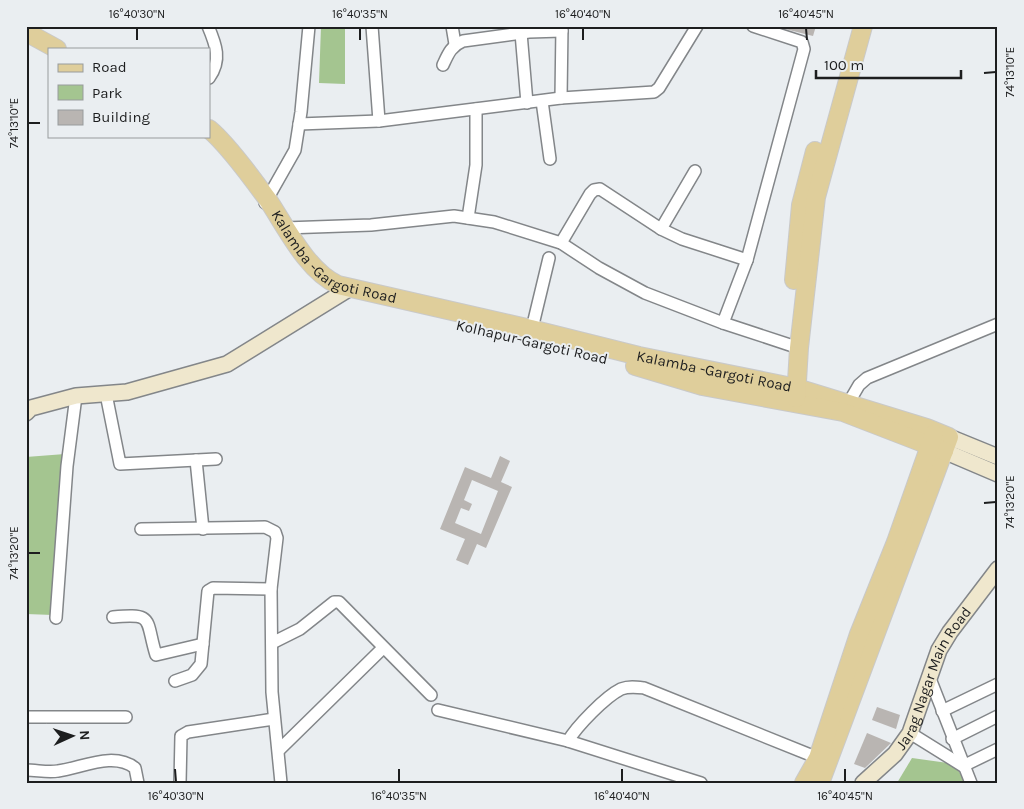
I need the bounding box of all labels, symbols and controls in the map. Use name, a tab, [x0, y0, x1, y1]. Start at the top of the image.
text: 16°40'30"N	[109, 7, 165, 21]
text: 16°40'35"N	[332, 7, 388, 21]
text: 16°40'40"N	[555, 7, 611, 21]
text: 16°40'45"N	[778, 7, 834, 21]
text: 74°13'10"E	[1003, 47, 1017, 97]
legend	[48, 48, 210, 138]
scale bar	[816, 48, 962, 80]
text: 100 m	[824, 56, 864, 74]
text: Road	[92, 58, 127, 76]
text: Park	[92, 84, 122, 102]
text: 74°13'10"E	[7, 98, 21, 148]
text: Building	[92, 108, 150, 126]
street label: Kalamba -Gargoti Road	[268, 207, 398, 307]
street label: Kolhapur-Gargoti Road	[454, 316, 610, 368]
street label: Kalamba -Gargoti Road	[635, 347, 793, 396]
text: 74°13'20"E	[1003, 475, 1017, 529]
text: 74°13'20"E	[7, 526, 21, 580]
street label: Jarag Nagar Main Road	[892, 603, 975, 753]
north arrow	[48, 712, 98, 762]
text: N	[76, 730, 93, 741]
text: 16°40'30"N	[148, 789, 204, 803]
text: 16°40'35"N	[371, 789, 427, 803]
text: 16°40'40"N	[594, 789, 650, 803]
text: 16°40'45"N	[817, 789, 873, 803]

